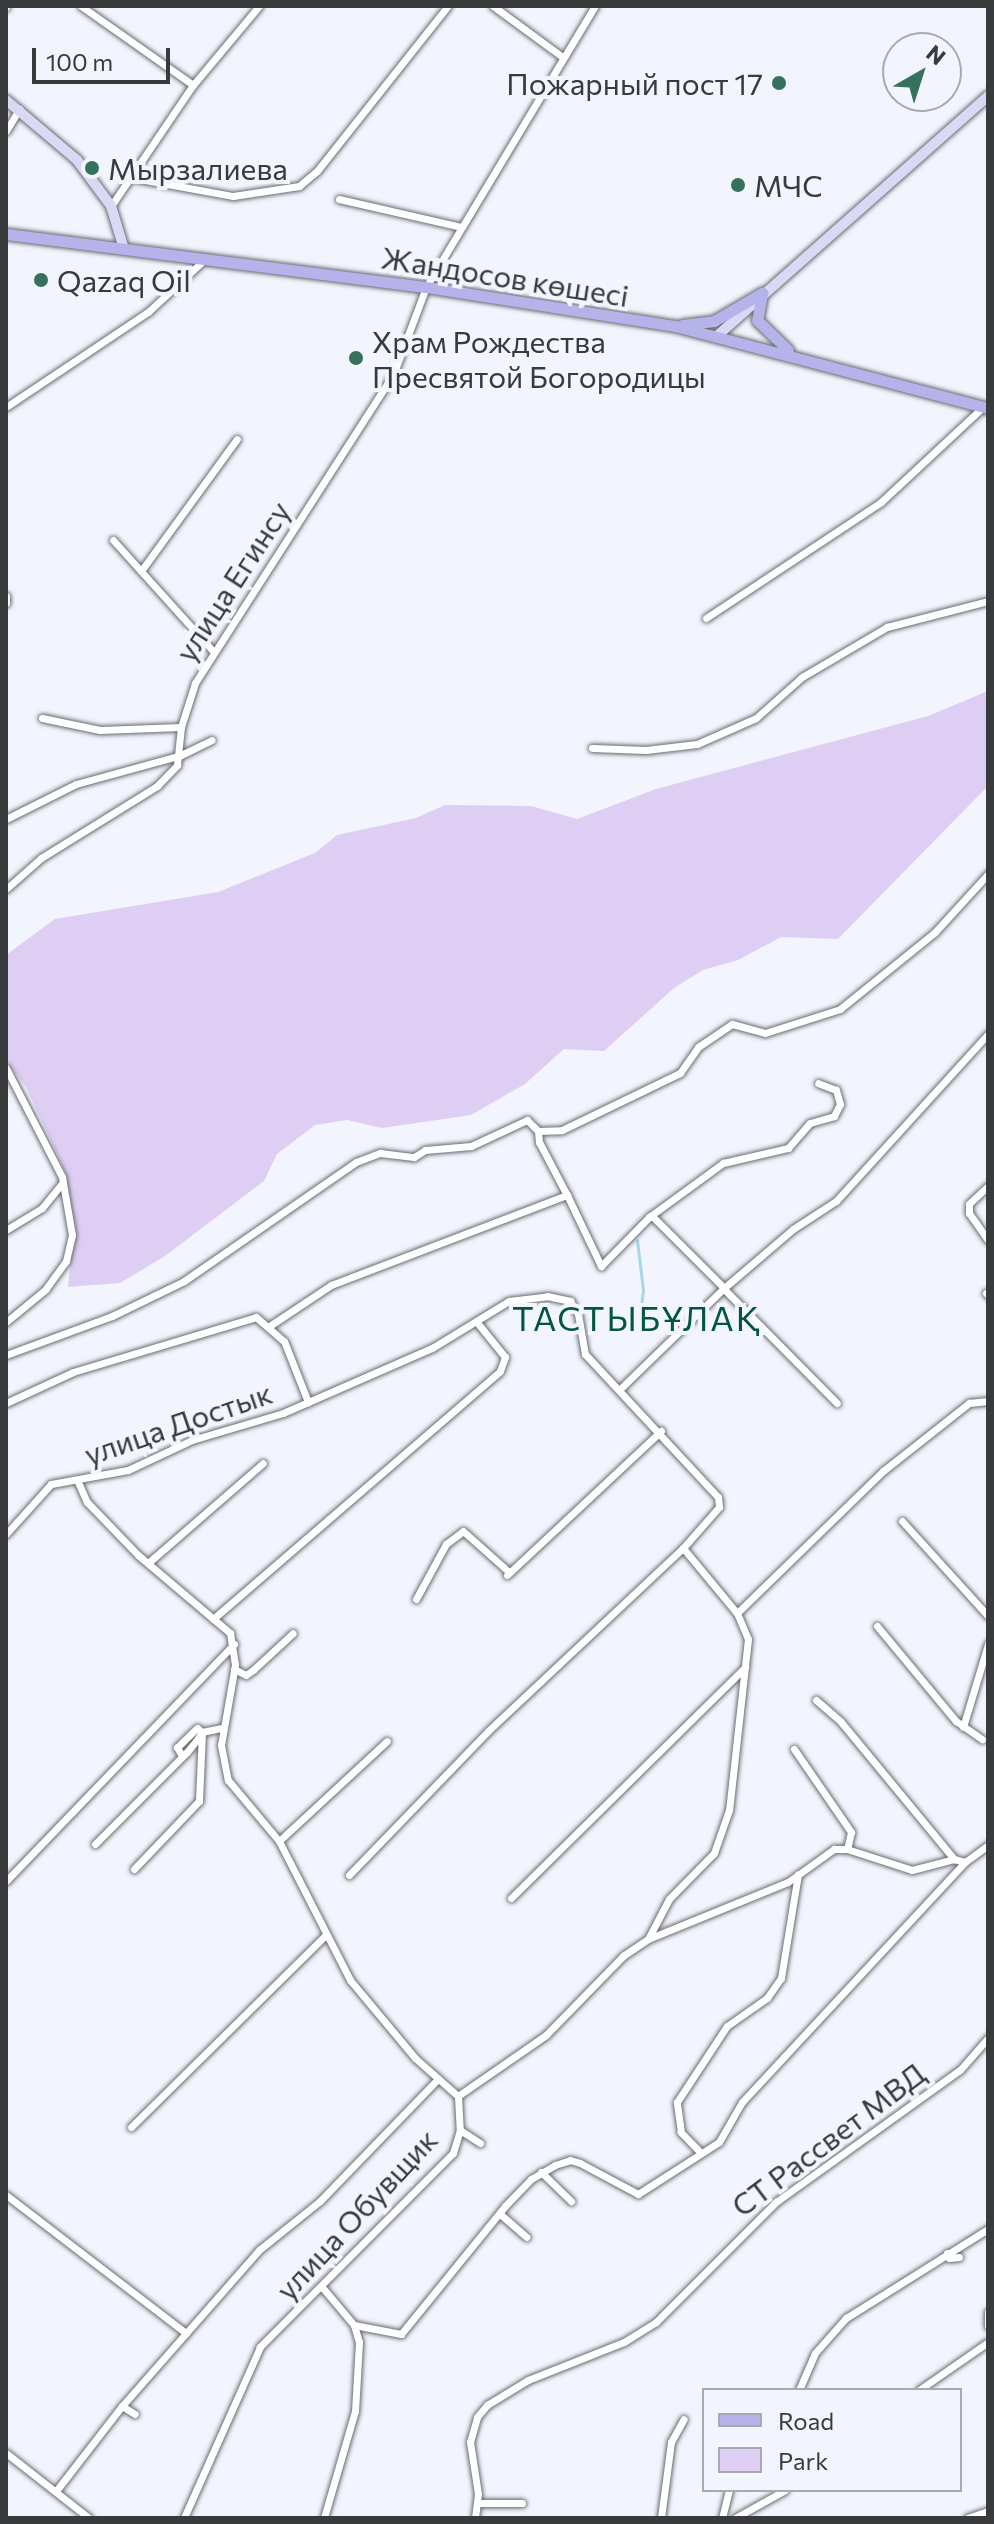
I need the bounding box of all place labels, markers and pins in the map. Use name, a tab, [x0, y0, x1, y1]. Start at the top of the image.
place label: Пожарный пост 17	[506, 65, 763, 101]
marker: Пожарный пост 17	[770, 74, 788, 92]
place label: Мырзалиева	[108, 150, 288, 186]
marker: Мырзалиева	[83, 159, 101, 177]
place label: МЧС	[754, 167, 823, 203]
marker: МЧС	[729, 176, 747, 194]
place label: Qazaq Oil	[57, 262, 191, 298]
marker: Qazaq Oil	[32, 271, 50, 289]
place label: Храм Рождества Пресвятой Богородицы	[372, 323, 706, 394]
marker: Храм Рождества Пресвятой Богородицы	[347, 349, 365, 367]

